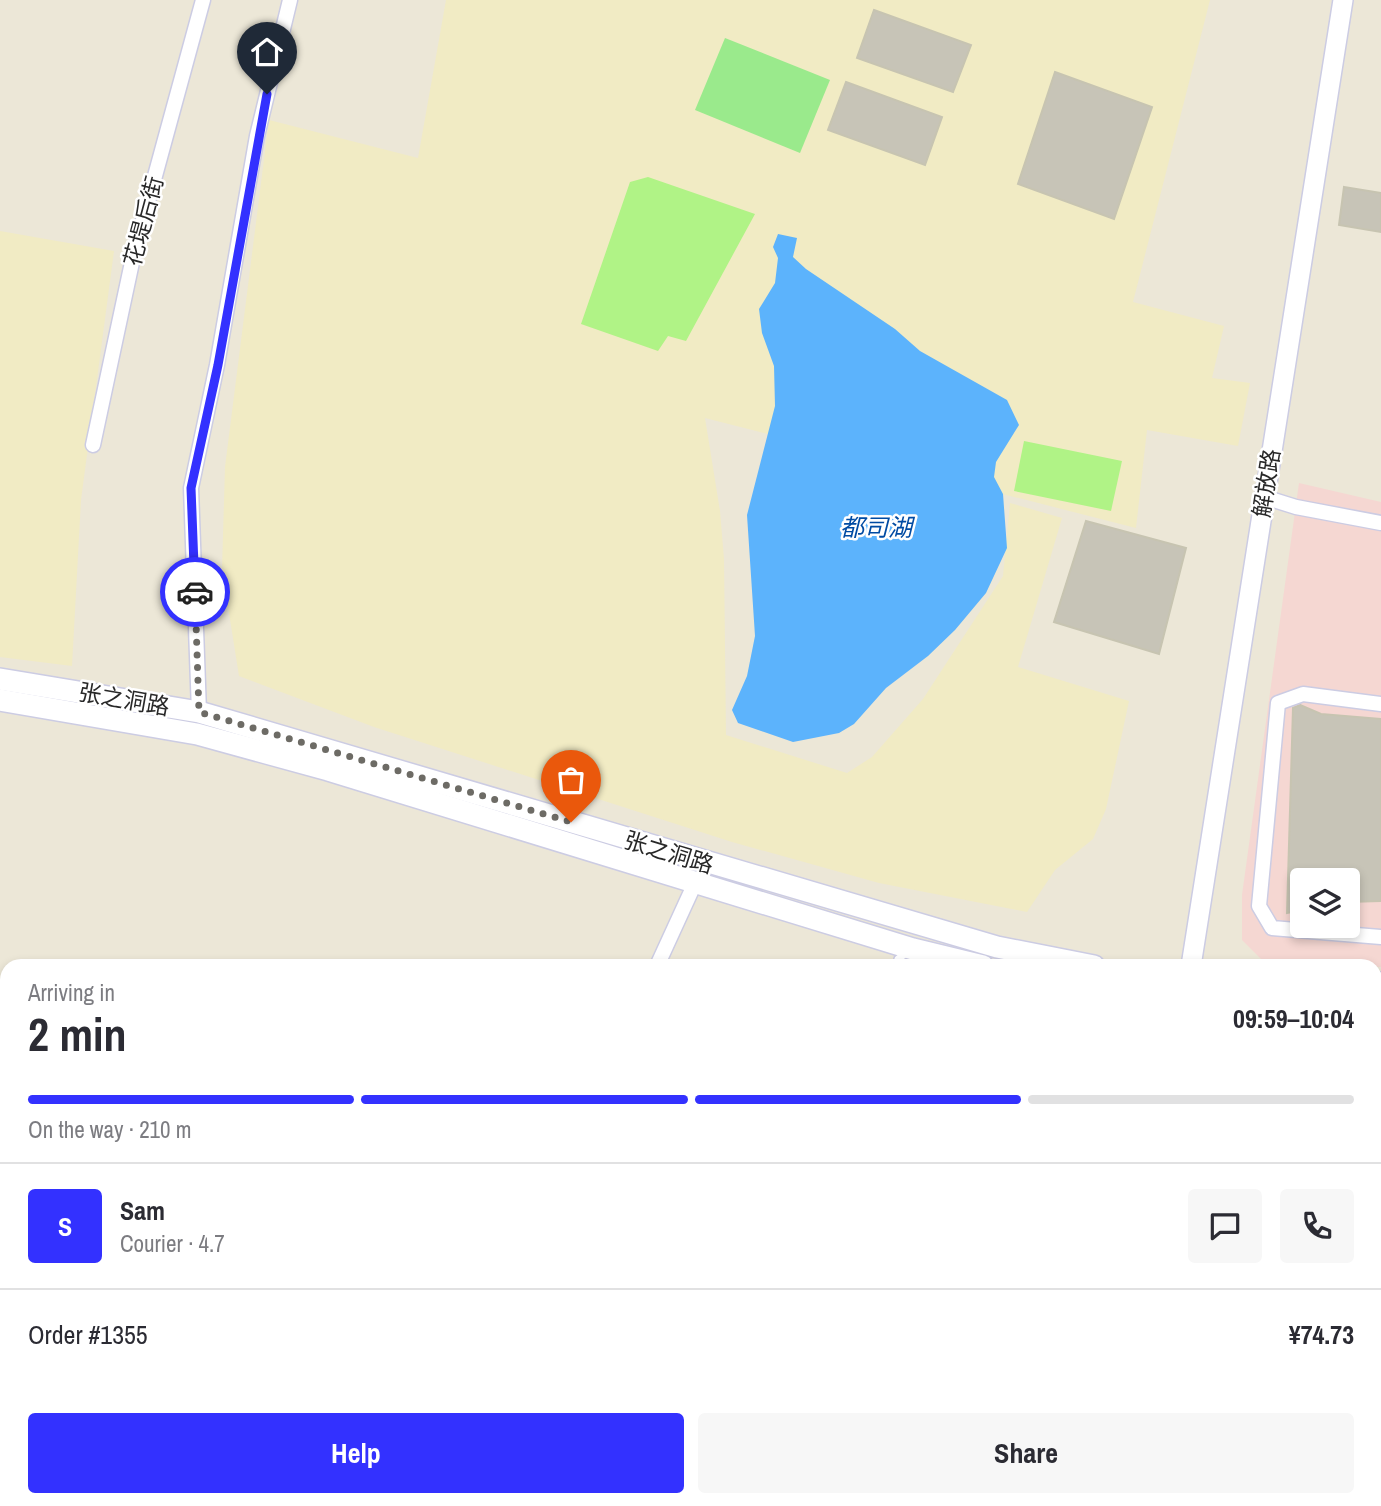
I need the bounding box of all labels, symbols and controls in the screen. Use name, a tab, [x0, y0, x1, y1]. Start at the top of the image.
pin	[237, 22, 297, 94]
icon: home	[248, 33, 286, 71]
street label: 花堤后街	[116, 173, 170, 269]
street label: 解放路	[1245, 447, 1287, 519]
water label: 都司湖	[840, 511, 916, 543]
courier	[160, 557, 230, 627]
icon: car	[176, 573, 214, 611]
street label: 张之洞路	[76, 676, 172, 722]
pin	[541, 750, 601, 822]
icon: bag	[552, 761, 590, 799]
street label: 张之洞路	[620, 824, 718, 880]
map controls	[1290, 868, 1360, 938]
button: layers	[1290, 868, 1360, 938]
text: Arriving in	[28, 977, 115, 1008]
text: 09:59–10:04	[1233, 1001, 1354, 1036]
text: 2 min	[28, 1003, 127, 1065]
text: On the way · 210 m	[28, 1114, 192, 1145]
button: chat	[1188, 1189, 1262, 1263]
button: phone	[1280, 1189, 1354, 1263]
text: Sam	[120, 1193, 165, 1228]
text: S	[58, 1209, 72, 1244]
text: Courier · 4.7	[120, 1228, 225, 1259]
text: Order #1355	[28, 1317, 148, 1352]
text: ¥74.73	[1289, 1317, 1354, 1352]
button: Help	[28, 1413, 684, 1493]
button: Share	[698, 1413, 1354, 1493]

